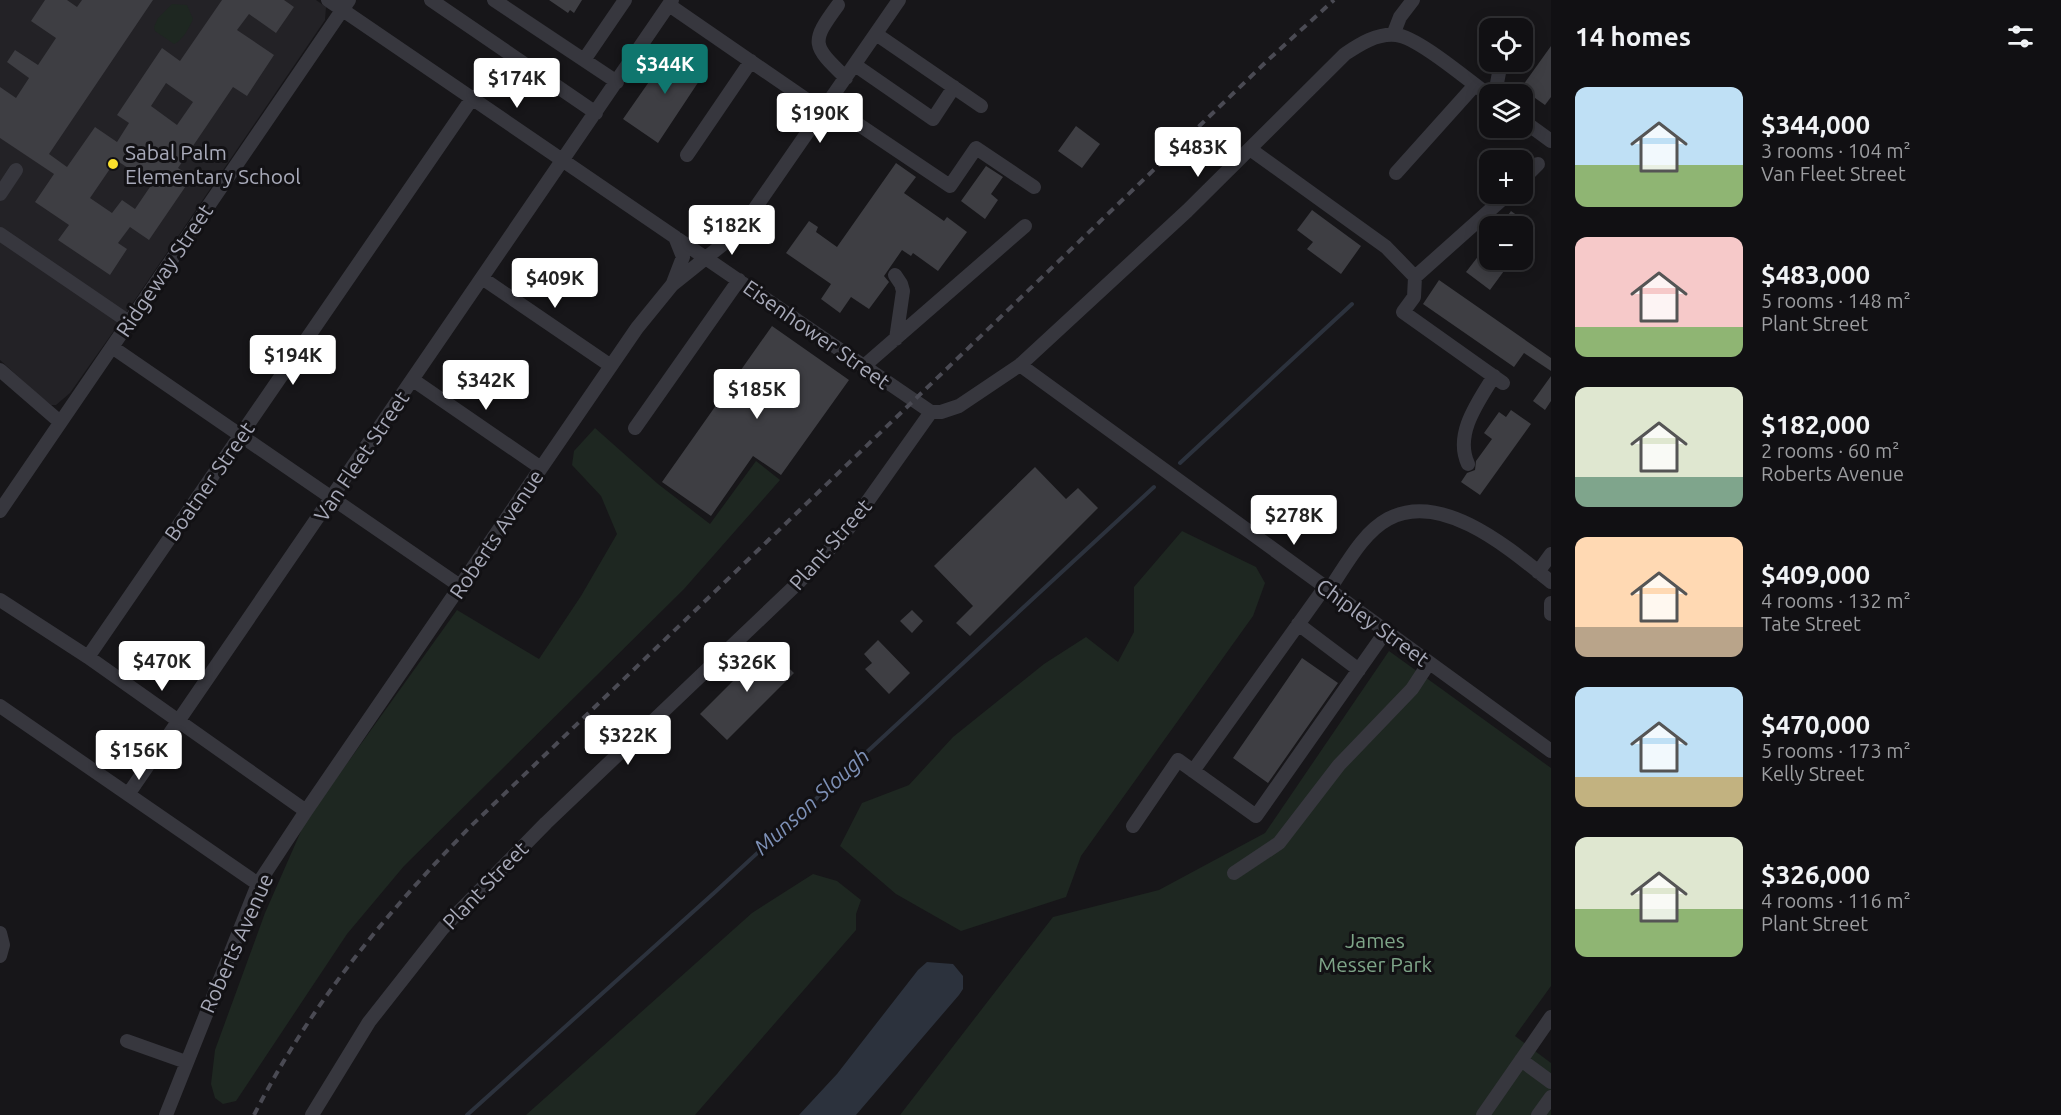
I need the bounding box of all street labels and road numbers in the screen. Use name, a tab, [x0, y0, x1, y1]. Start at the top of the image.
street label: Ridgeway Street	[111, 199, 217, 341]
street label: Eisenhower Street	[739, 275, 895, 393]
street label: Van Fleet Street	[309, 386, 413, 526]
street label: Boatner Street	[159, 417, 259, 545]
street label: Roberts Avenue	[444, 465, 548, 603]
street label: Plant Street	[784, 494, 876, 594]
street label: Chipley Street	[1312, 573, 1434, 671]
street label: Plant Street	[437, 836, 533, 934]
street label: Roberts Avenue	[195, 870, 277, 1016]

